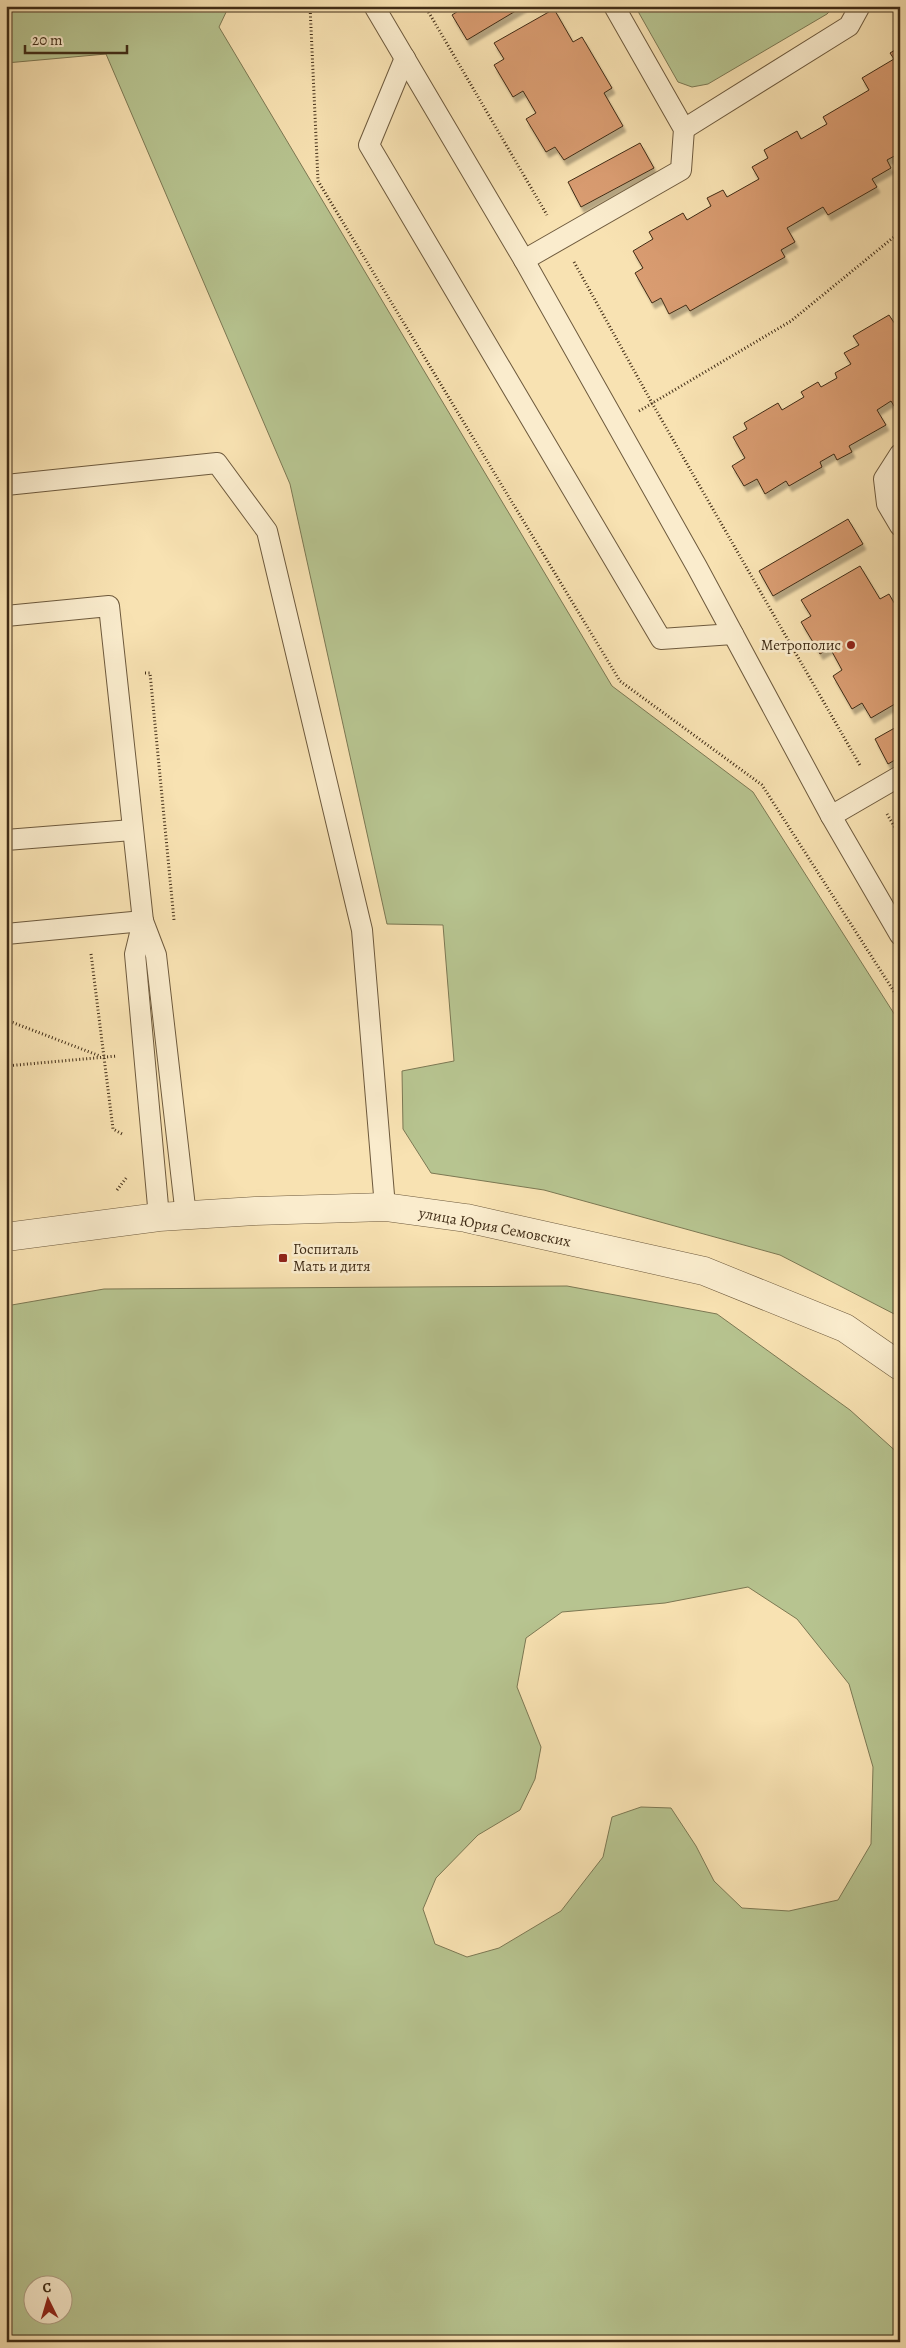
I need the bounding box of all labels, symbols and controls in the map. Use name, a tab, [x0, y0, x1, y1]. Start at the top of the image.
scale bar	[25, 22, 128, 54]
text: 20 m	[32, 30, 63, 50]
place label: Метрополис	[761, 635, 841, 655]
marker: Метрополис	[845, 639, 857, 651]
street label: улица Юрия Семовских	[416, 1202, 573, 1252]
place label: Госпиталь Мать и дитя	[293, 1239, 370, 1276]
marker: Госпиталь Мать и дитя	[277, 1252, 289, 1264]
north arrow	[22, 2276, 72, 2326]
text: С	[42, 2278, 52, 2297]

